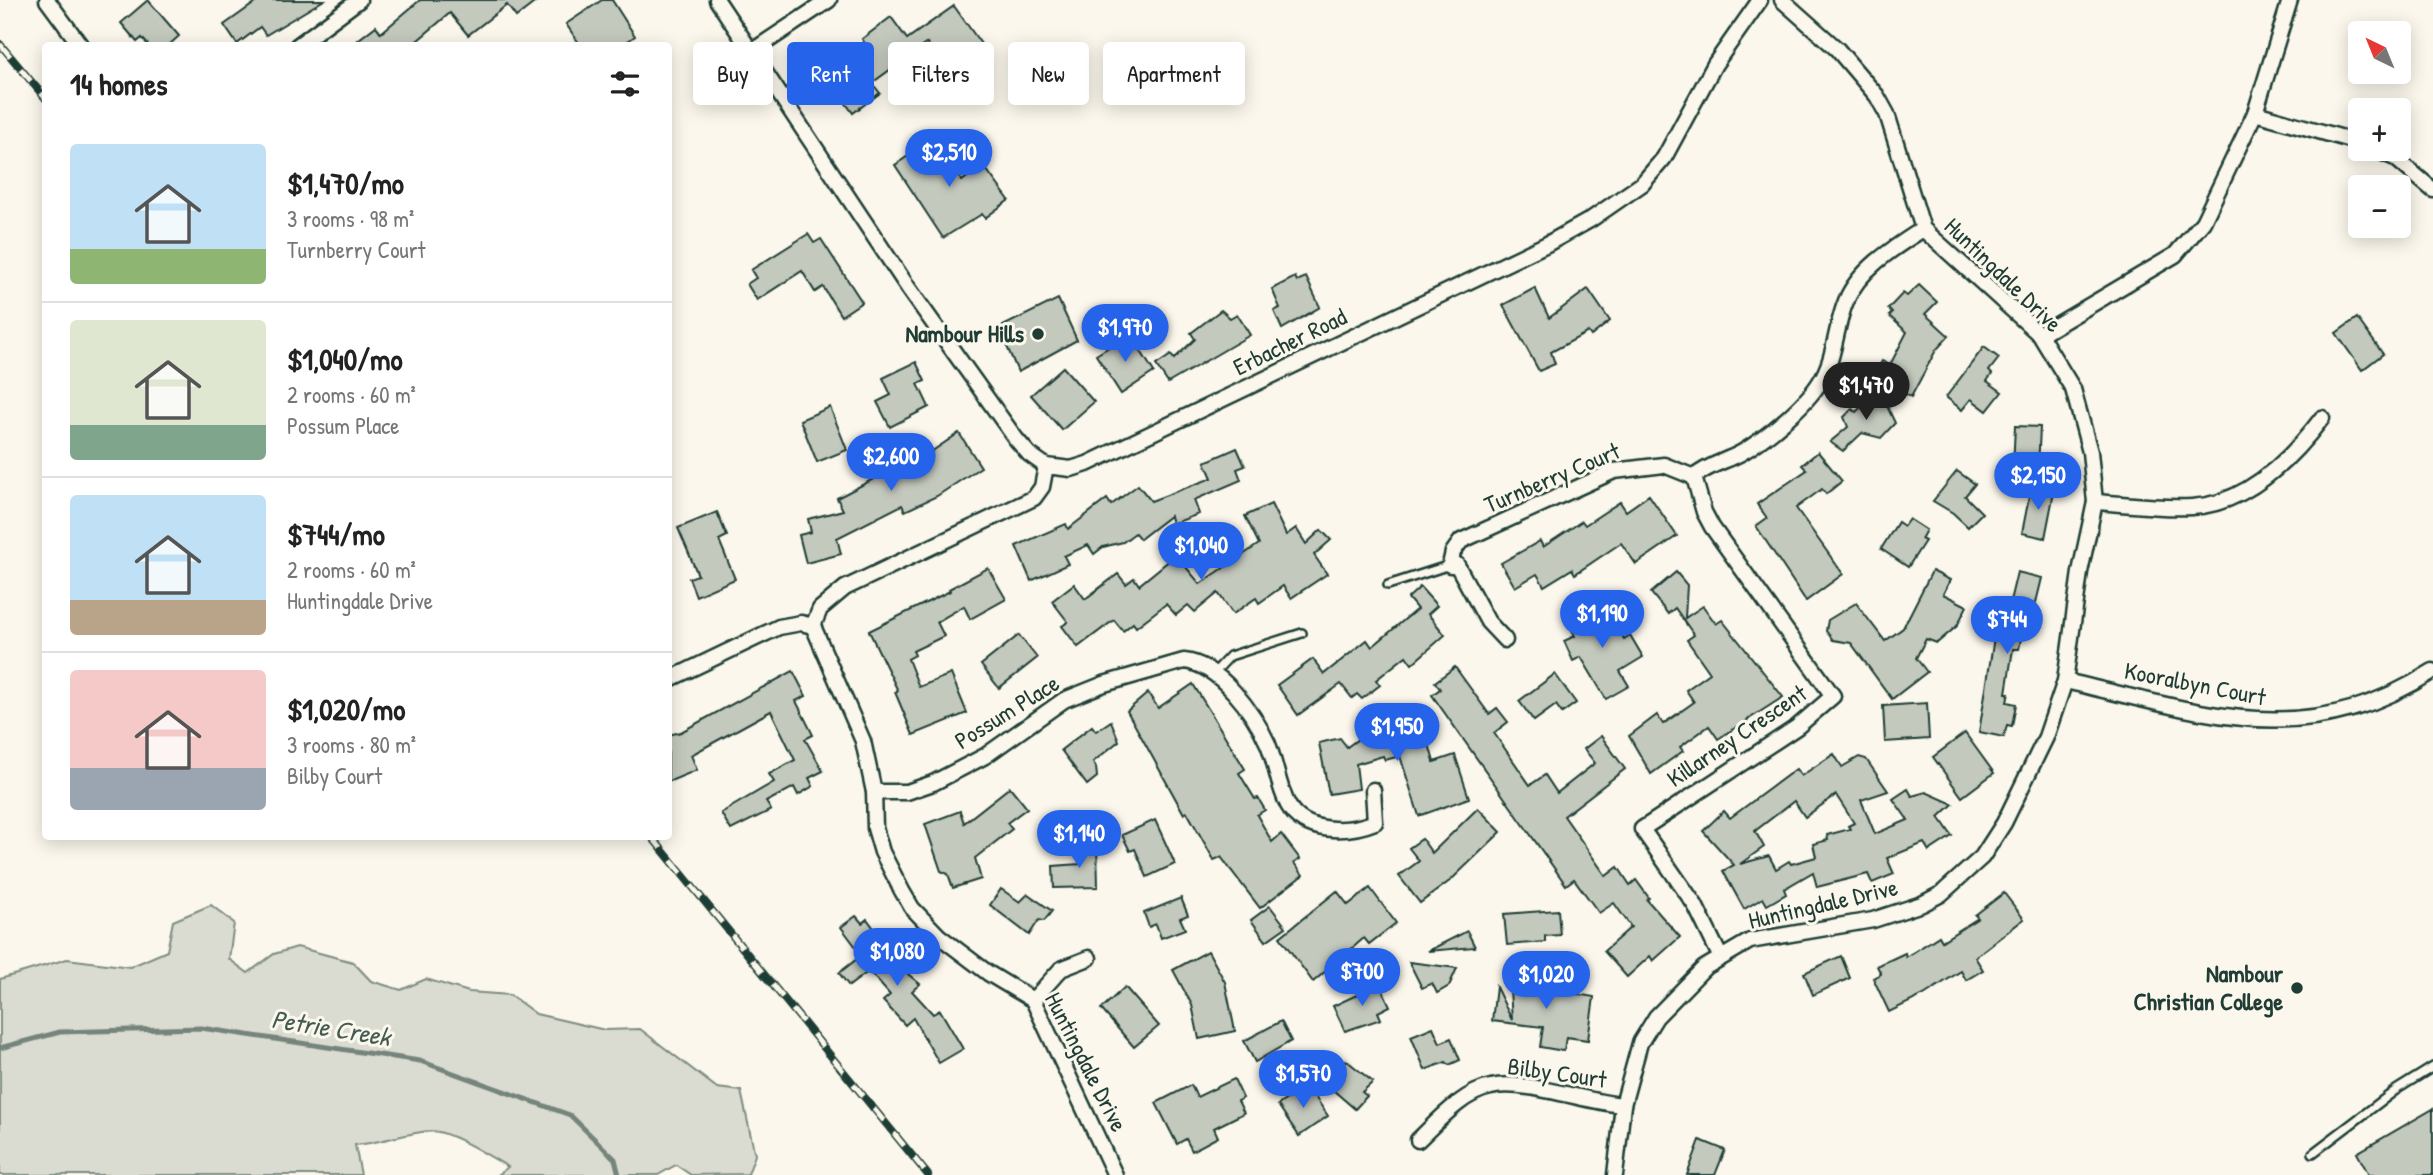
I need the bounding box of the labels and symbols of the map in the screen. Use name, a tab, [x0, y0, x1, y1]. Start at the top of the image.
north arrow	[2348, 21, 2412, 84]
pin: $2,510	[892, 130, 1006, 189]
street label: Huntingdale Drive	[1938, 210, 2070, 339]
street label: Erbacher Road	[1228, 300, 1351, 382]
pin: $1,970	[1068, 304, 1182, 364]
place label: Nambour Hills	[905, 317, 1024, 349]
marker: Nambour Hills	[1030, 326, 1046, 342]
pin: $1,470	[1809, 362, 1923, 422]
pin: $2,600	[834, 434, 948, 493]
street label: Turnberry Court	[1479, 434, 1625, 520]
pin: $2,150	[1981, 452, 2095, 512]
pin: $1,040	[1144, 522, 1258, 582]
pin: $1,190	[1545, 590, 1659, 650]
pin: $744	[1966, 596, 2048, 656]
street label: Kooralbyn Court	[2122, 654, 2269, 713]
street label: Possum Place	[948, 666, 1065, 756]
street label: Killarney Crescent	[1660, 676, 1813, 794]
pin: $1,950	[1340, 704, 1454, 763]
pin: $1,140	[1022, 810, 1136, 870]
street label: Huntingdale Drive	[1745, 870, 1901, 936]
pin: $1,080	[840, 928, 954, 988]
pin: $700	[1321, 948, 1403, 1008]
pin: $1,020	[1489, 951, 1603, 1011]
place label: Nambour Christian College	[2134, 957, 2284, 1018]
marker: Nambour Christian College	[2289, 980, 2305, 996]
street label: Huntingdale Drive	[1038, 986, 1136, 1137]
water label: Petrie Creek	[269, 1001, 395, 1054]
street label: Bilby Court	[1506, 1049, 1609, 1095]
pin: $1,570	[1246, 1050, 1360, 1110]

